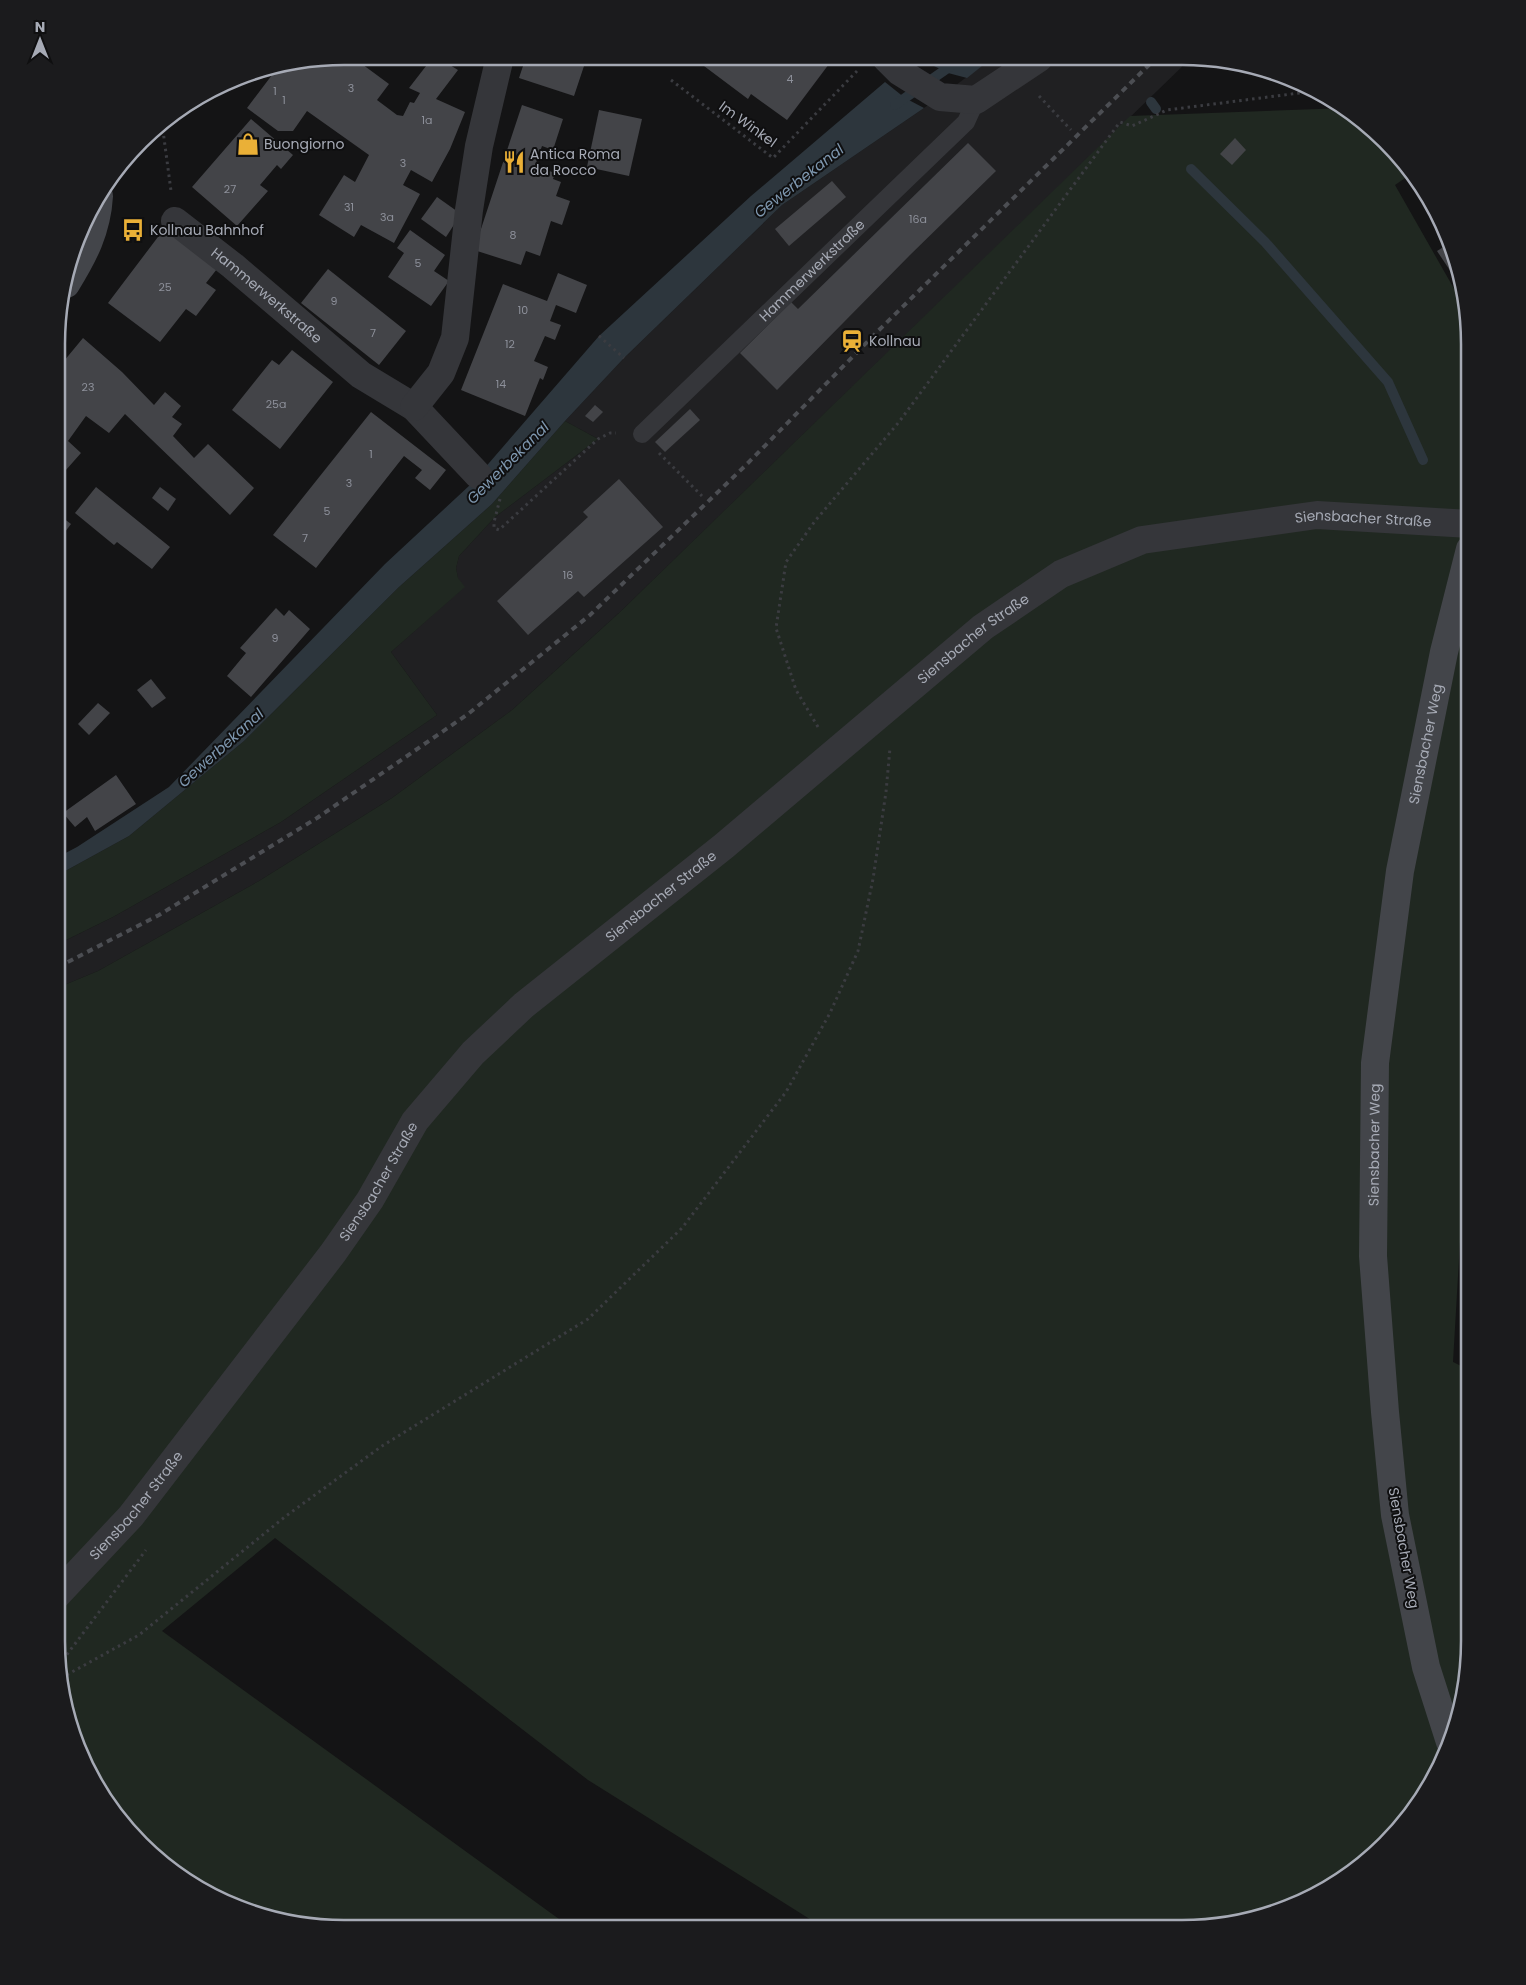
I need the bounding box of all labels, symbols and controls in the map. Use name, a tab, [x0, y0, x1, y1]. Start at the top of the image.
north arrow	[15, 15, 65, 65]
text: N	[35, 17, 45, 37]
house number: 4	[787, 71, 794, 87]
house number: 3	[348, 80, 354, 96]
house number: 1	[273, 83, 277, 99]
house number: 1	[282, 92, 286, 108]
street label: Im Winkel	[715, 96, 781, 152]
house number: 1a	[422, 112, 432, 128]
shop icon: Buongiorno	[235, 131, 261, 157]
place label: Buongiorno	[264, 134, 345, 154]
water label: Gewerbekanal	[749, 139, 848, 222]
place label: Antica Roma da Rocco	[530, 144, 620, 180]
restaurant icon: Antica Roma da Rocco	[501, 149, 527, 175]
house number: 3	[400, 155, 406, 171]
house number: 27	[224, 181, 236, 197]
house number: 31	[344, 199, 354, 215]
house number: 3a	[380, 209, 394, 225]
house number: 16a	[909, 211, 927, 227]
street label: Hammerwerkstraße	[755, 214, 870, 326]
bus stop icon: Kollnau Bahnhof	[120, 217, 146, 243]
place label: Kollnau Bahnhof	[150, 220, 264, 240]
house number: 8	[510, 227, 517, 243]
street label: Hammerwerkstraße	[207, 243, 327, 348]
house number: 5	[415, 255, 422, 271]
house number: 25	[158, 279, 172, 295]
house number: 9	[331, 293, 338, 309]
house number: 10	[518, 302, 528, 318]
house number: 7	[370, 325, 376, 341]
station icon: Kollnau	[839, 328, 865, 354]
place label: Kollnau	[869, 331, 921, 351]
house number: 12	[505, 336, 515, 352]
house number: 14	[496, 376, 506, 392]
house number: 23	[82, 379, 94, 395]
house number: 25a	[266, 396, 286, 412]
water label: Gewerbekanal	[462, 417, 554, 509]
house number: 1	[369, 446, 373, 462]
house number: 3	[346, 475, 352, 491]
house number: 5	[324, 503, 331, 519]
street label: Siensbacher Straße	[1293, 505, 1432, 532]
house number: 7	[302, 530, 308, 546]
house number: 16	[563, 567, 573, 583]
street label: Siensbacher Straße	[913, 588, 1033, 688]
house number: 9	[272, 630, 279, 646]
street label: Siensbacher Weg	[1404, 682, 1447, 806]
water label: Gewerbekanal	[173, 703, 268, 792]
street label: Siensbacher Straße	[601, 846, 721, 947]
street label: Siensbacher Weg	[1364, 1083, 1385, 1206]
street label: Siensbacher Straße	[334, 1118, 423, 1245]
street label: Siensbacher Straße	[85, 1446, 188, 1565]
street label: Siensbacher Weg	[1384, 1486, 1424, 1610]

